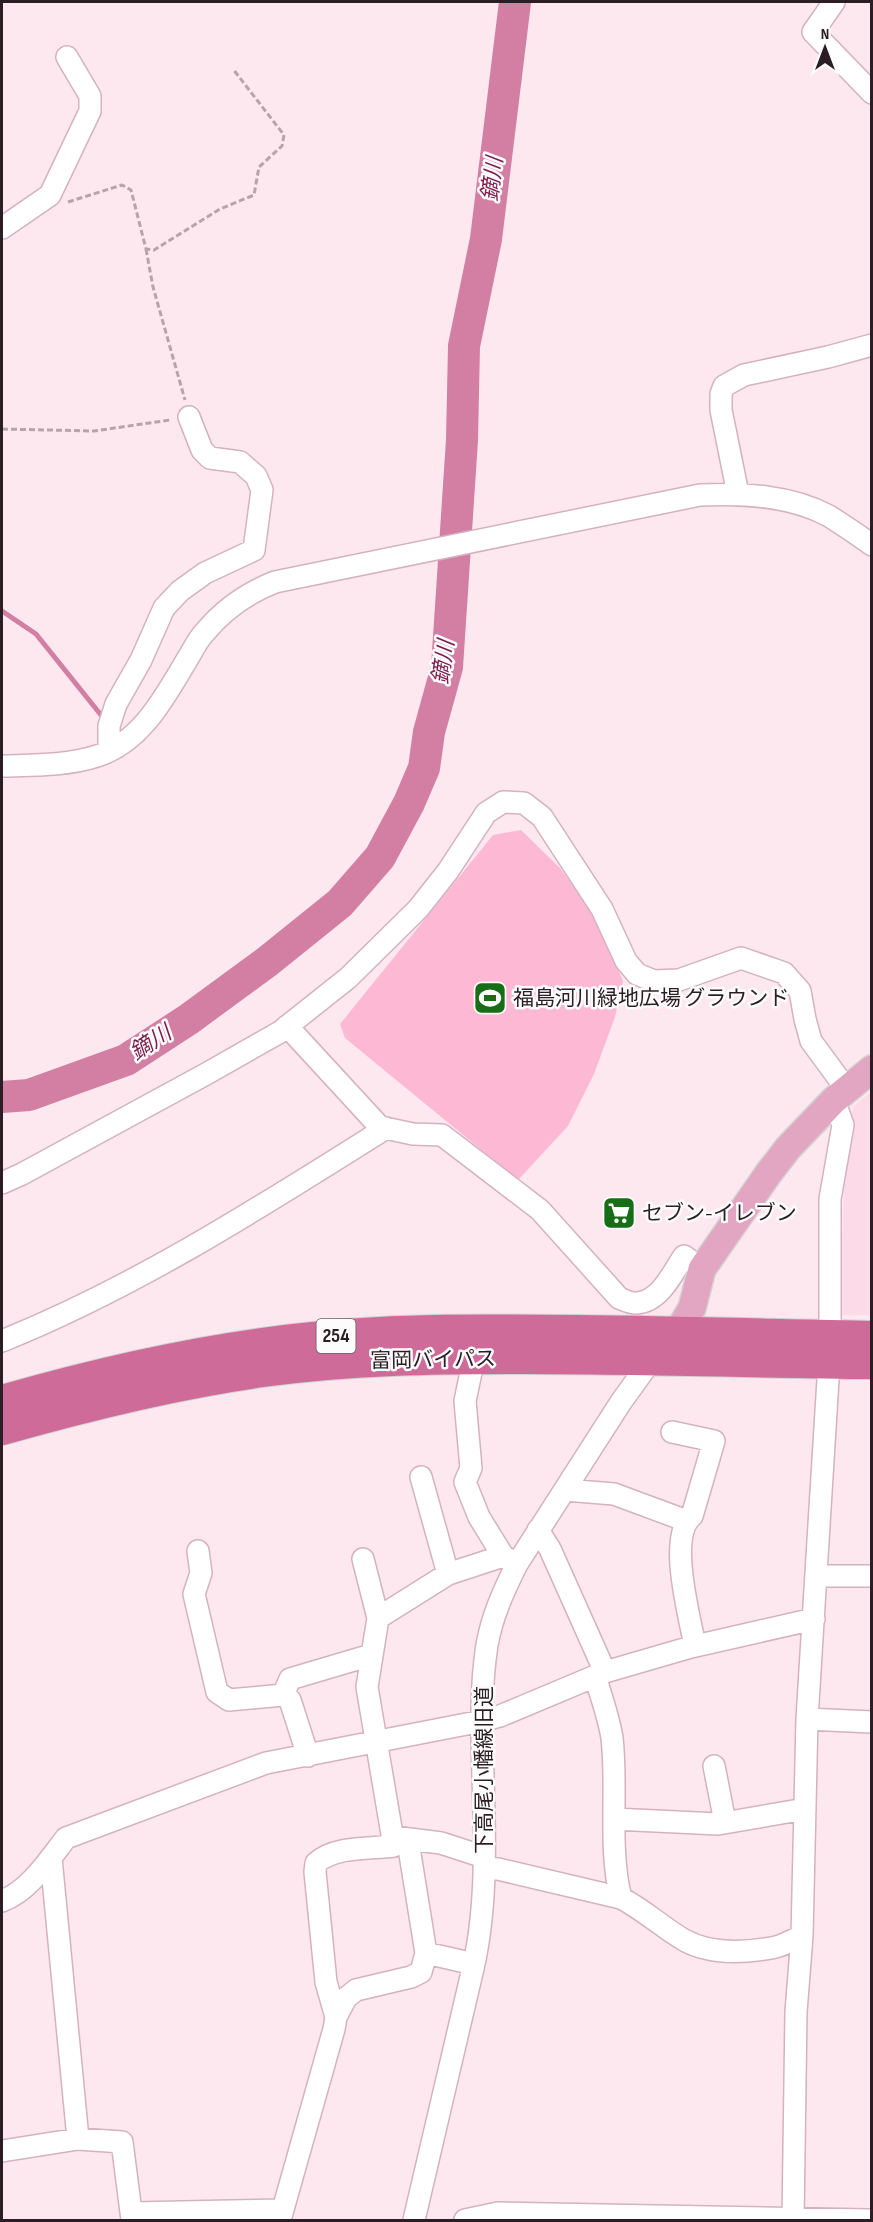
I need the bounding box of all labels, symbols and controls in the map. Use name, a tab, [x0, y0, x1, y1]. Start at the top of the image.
north arrow	[795, 18, 855, 78]
text: N	[821, 25, 829, 44]
water label: 鏑川	[477, 154, 509, 202]
water label: 鏑川	[428, 636, 461, 686]
sports icon: 福島河川緑地広場 グラウンド	[472, 980, 508, 1016]
place label: 福島河川緑地広場 グラウンド	[513, 986, 789, 1011]
water label: 鏑川	[125, 1019, 178, 1066]
supermarket icon: セブン-イレブン	[601, 1195, 637, 1231]
place label: セブン-イレブン	[642, 1201, 797, 1226]
road number: 254	[316, 1319, 356, 1353]
street label: 富岡バイパス	[370, 1346, 496, 1374]
street label: 下高尾小幡線旧道	[472, 1686, 497, 1854]

